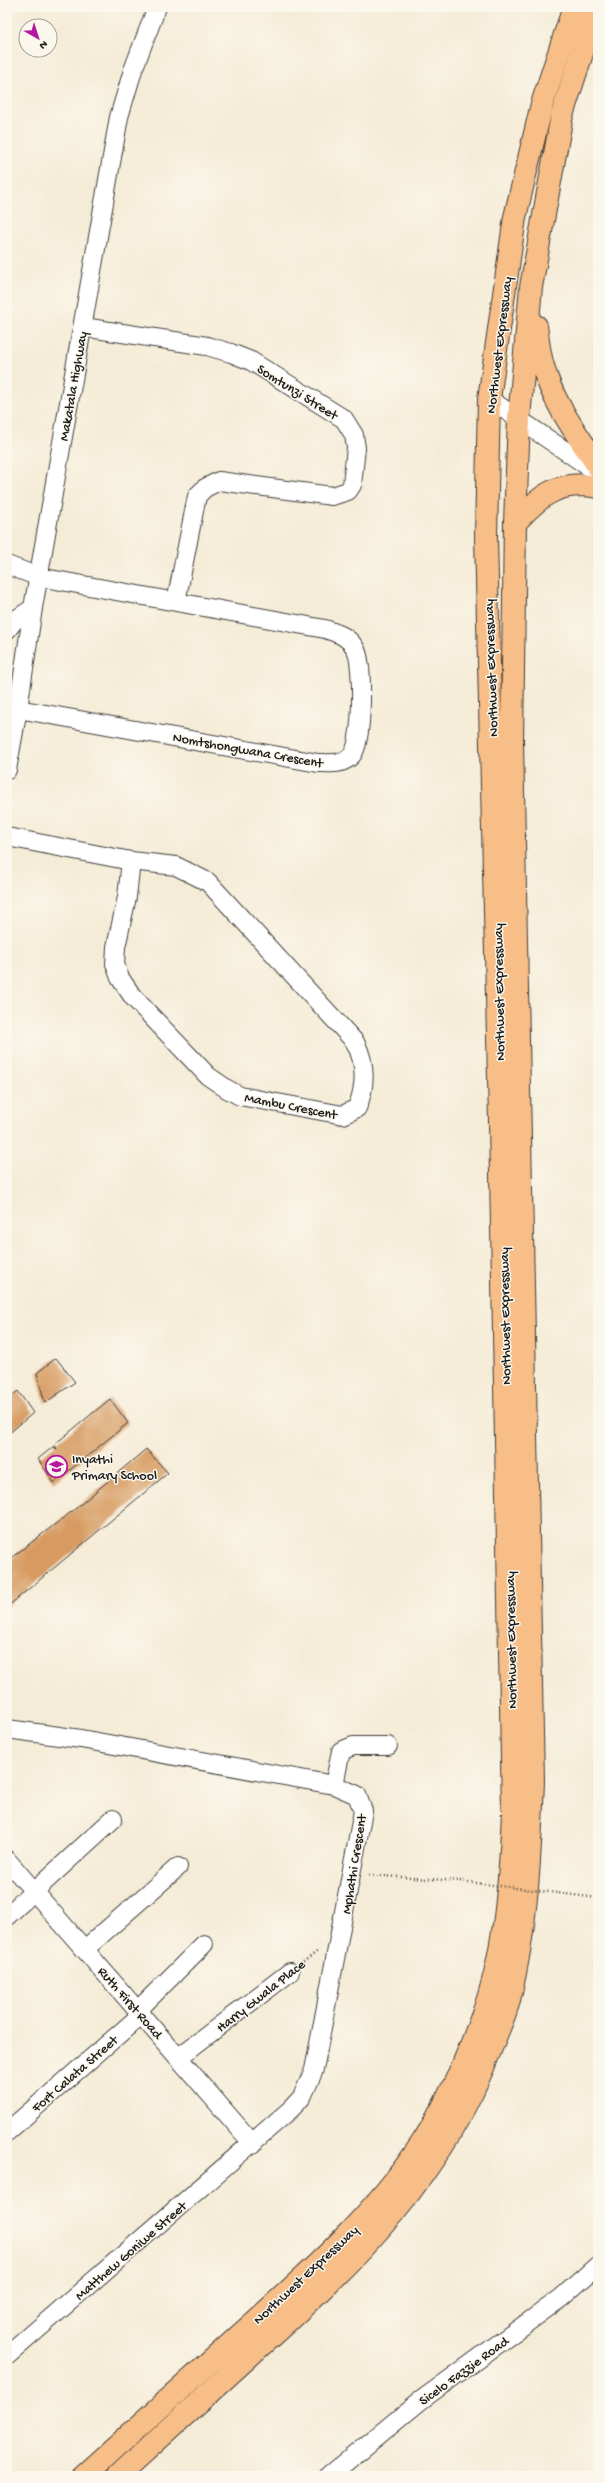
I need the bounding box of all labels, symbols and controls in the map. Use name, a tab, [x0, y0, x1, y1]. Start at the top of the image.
north arrow	[18, 18, 58, 58]
text: N	[36, 37, 50, 51]
street label: Northwest Expressway	[484, 276, 517, 415]
street label: Makatala Highway	[56, 330, 93, 443]
street label: Somtunzi Street	[253, 361, 341, 426]
street label: Northwest Expressway	[482, 599, 503, 737]
street label: Nomtshongwana Crescent	[171, 730, 325, 773]
street label: Northwest Expressway	[491, 923, 510, 1061]
street label: Mambu Crescent	[243, 1090, 340, 1125]
street label: Northwest Expressway	[497, 1247, 516, 1385]
place label: Inyathi Primary School	[71, 1452, 157, 1485]
school or university icon: Inyathi Primary School	[43, 1453, 69, 1479]
street label: Northwest Expressway	[503, 1571, 522, 1709]
street label: Mphathi Crescent	[339, 1812, 372, 1915]
street label: Harry Gwala Place	[214, 1957, 310, 2037]
street label: Ruth First Road	[93, 1964, 166, 2045]
street label: Fort Calata Street	[28, 2032, 123, 2118]
street label: Matthew Goniwe Street	[72, 2198, 192, 2305]
street label: Northwest Expressway	[251, 2223, 363, 2329]
street label: Sicelo Fazzie Road	[416, 2333, 514, 2410]

